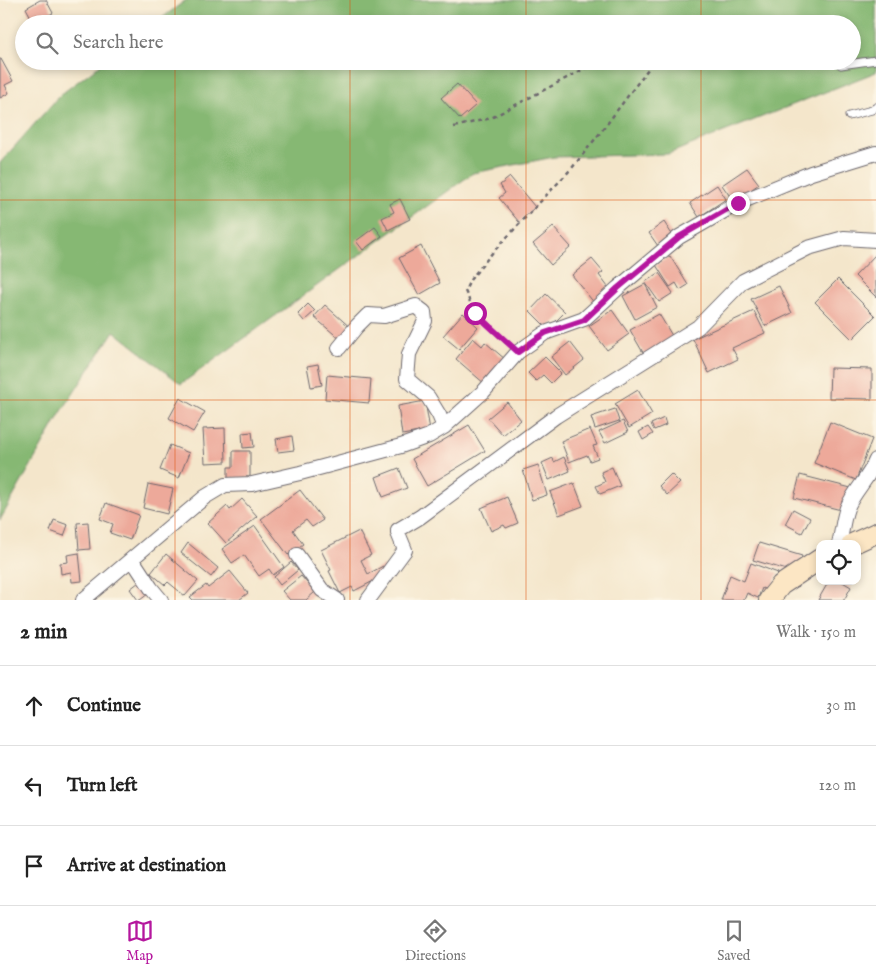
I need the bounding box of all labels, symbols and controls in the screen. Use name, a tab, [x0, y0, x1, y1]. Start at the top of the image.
search box	[15, 15, 861, 70]
icon: search	[33, 29, 61, 57]
text: Search here	[73, 31, 164, 55]
route end	[727, 192, 750, 215]
route start	[464, 302, 487, 325]
map controls	[816, 540, 861, 585]
button: locate	[816, 540, 861, 585]
text: 2 min	[20, 619, 67, 646]
text: Walk · 150 m	[776, 623, 856, 643]
icon: ahead	[20, 692, 48, 720]
text: Continue	[67, 694, 141, 718]
text: 30 m	[826, 696, 856, 716]
icon: left	[20, 772, 48, 800]
text: Turn left	[67, 774, 138, 798]
text: 120 m	[819, 776, 856, 796]
icon: arrive	[20, 852, 48, 880]
text: Arrive at destination	[67, 854, 226, 878]
tab: Map	[126, 917, 154, 965]
tab: Directions	[405, 917, 466, 965]
tab: Saved	[717, 917, 750, 965]

